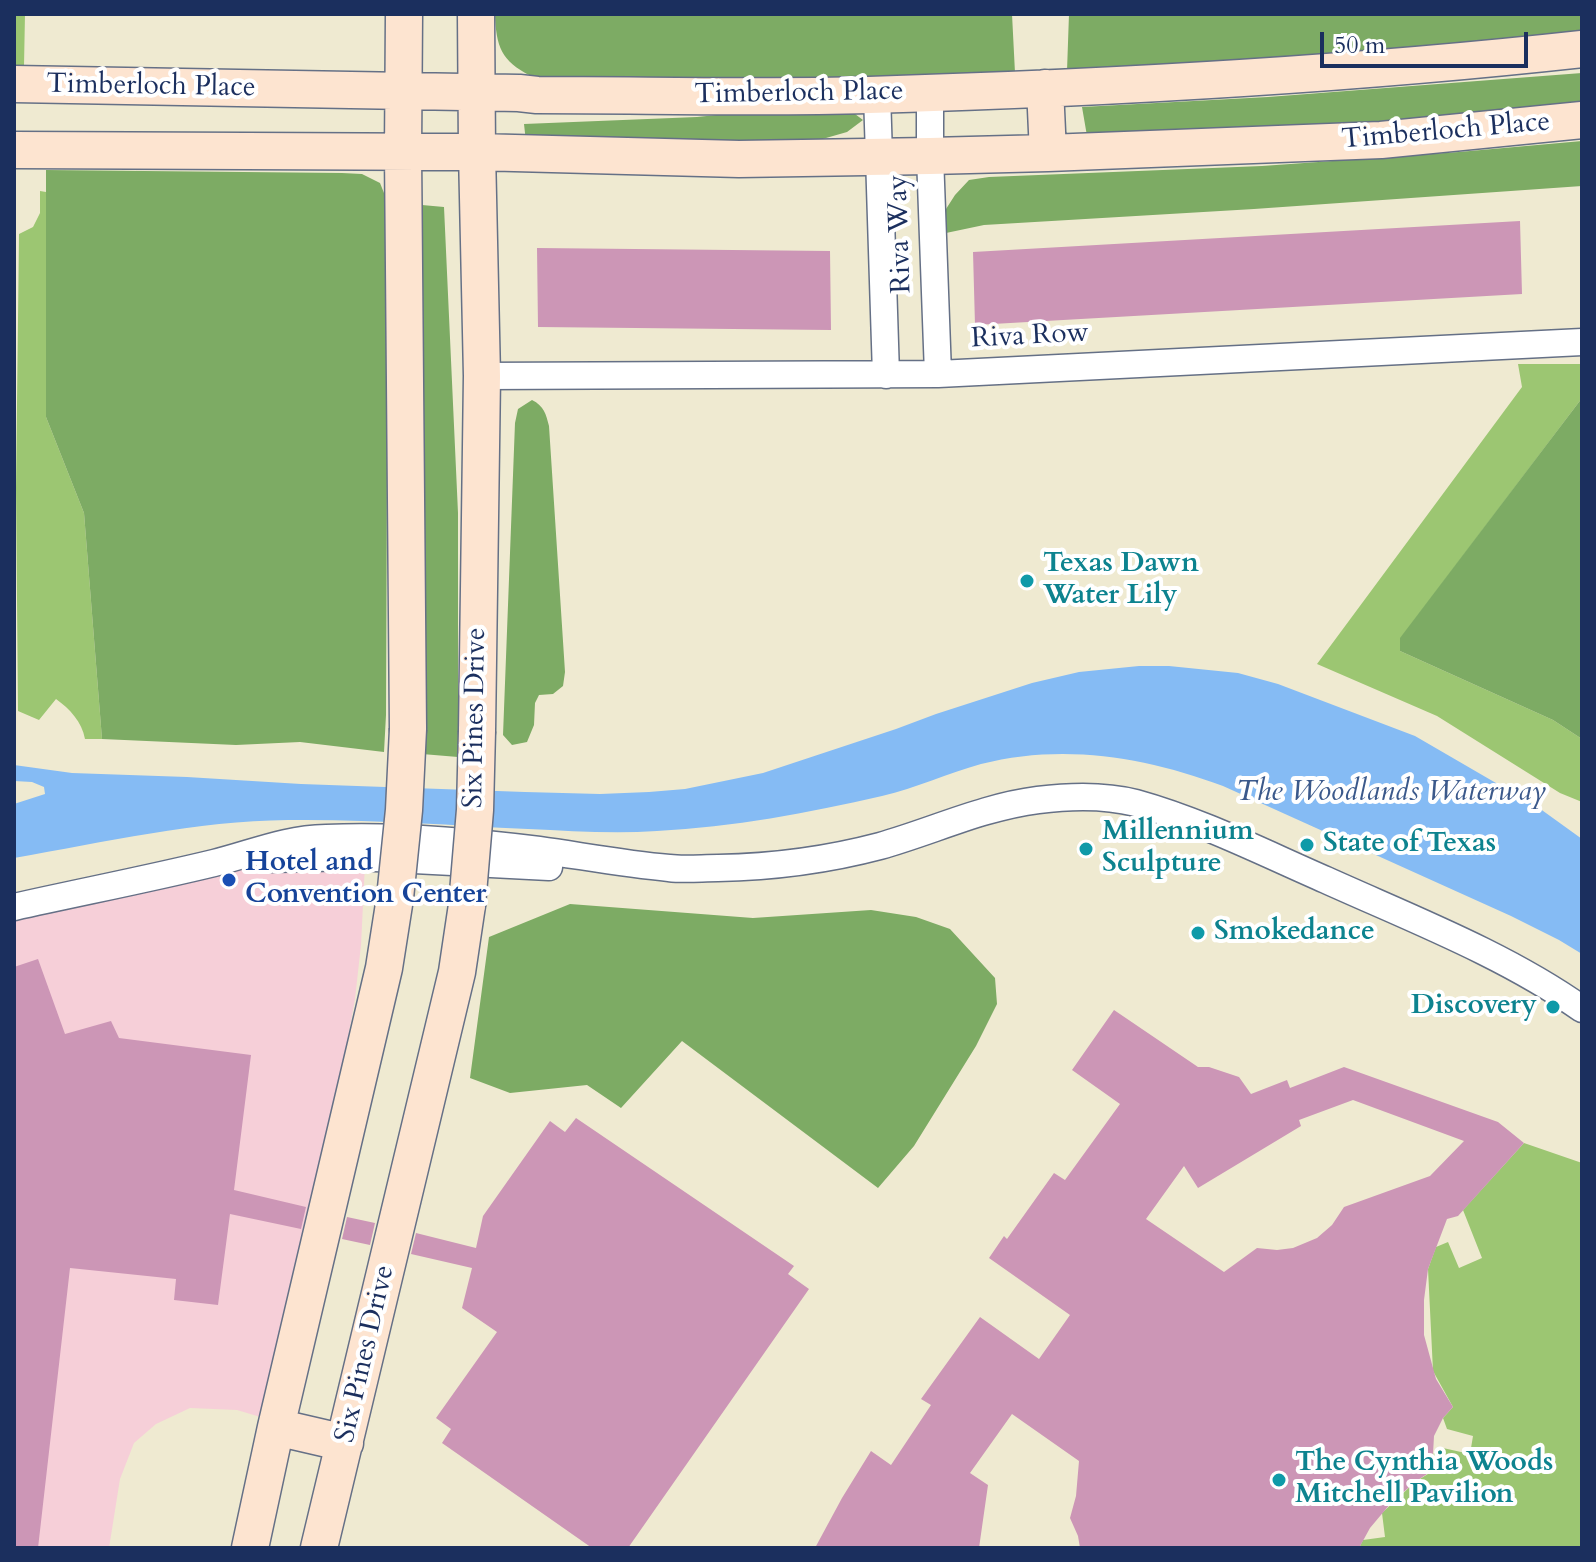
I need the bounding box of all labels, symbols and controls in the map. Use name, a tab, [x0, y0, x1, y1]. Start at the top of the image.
scale bar	[1324, 16, 1532, 66]
text: 50 m	[1334, 29, 1385, 62]
street label: Timberloch Place	[46, 68, 256, 106]
street label: Timberloch Place	[694, 75, 904, 113]
street label: Timberloch Place	[1340, 106, 1552, 158]
street label: Riva Way	[882, 174, 920, 294]
street label: Riva Row	[970, 317, 1090, 357]
place label: Texas Dawn Water Lily	[1043, 548, 1199, 614]
marker: Texas Dawn Water Lily	[1018, 572, 1036, 590]
street label: Six Pines Drive	[458, 627, 494, 809]
water label: The Woodlands Waterway	[1236, 775, 1546, 811]
place label: Millennium Sculpture	[1102, 816, 1254, 882]
place label: State of Texas	[1323, 828, 1496, 862]
marker: State of Texas	[1298, 836, 1316, 854]
marker: Millennium Sculpture	[1077, 840, 1095, 858]
place label: Hotel and Convention Center	[245, 847, 486, 913]
marker: Hotel and Convention Center	[220, 871, 238, 889]
place label: Smokedance	[1214, 916, 1375, 950]
marker: Smokedance	[1189, 924, 1207, 942]
place label: Discovery	[1411, 990, 1537, 1024]
marker: Discovery	[1544, 998, 1562, 1016]
street label: Six Pines Drive	[329, 1262, 403, 1446]
place label: The Cynthia Woods Mitchell Pavilion	[1295, 1447, 1553, 1513]
marker: The Cynthia Woods Mitchell Pavilion	[1270, 1471, 1288, 1489]

